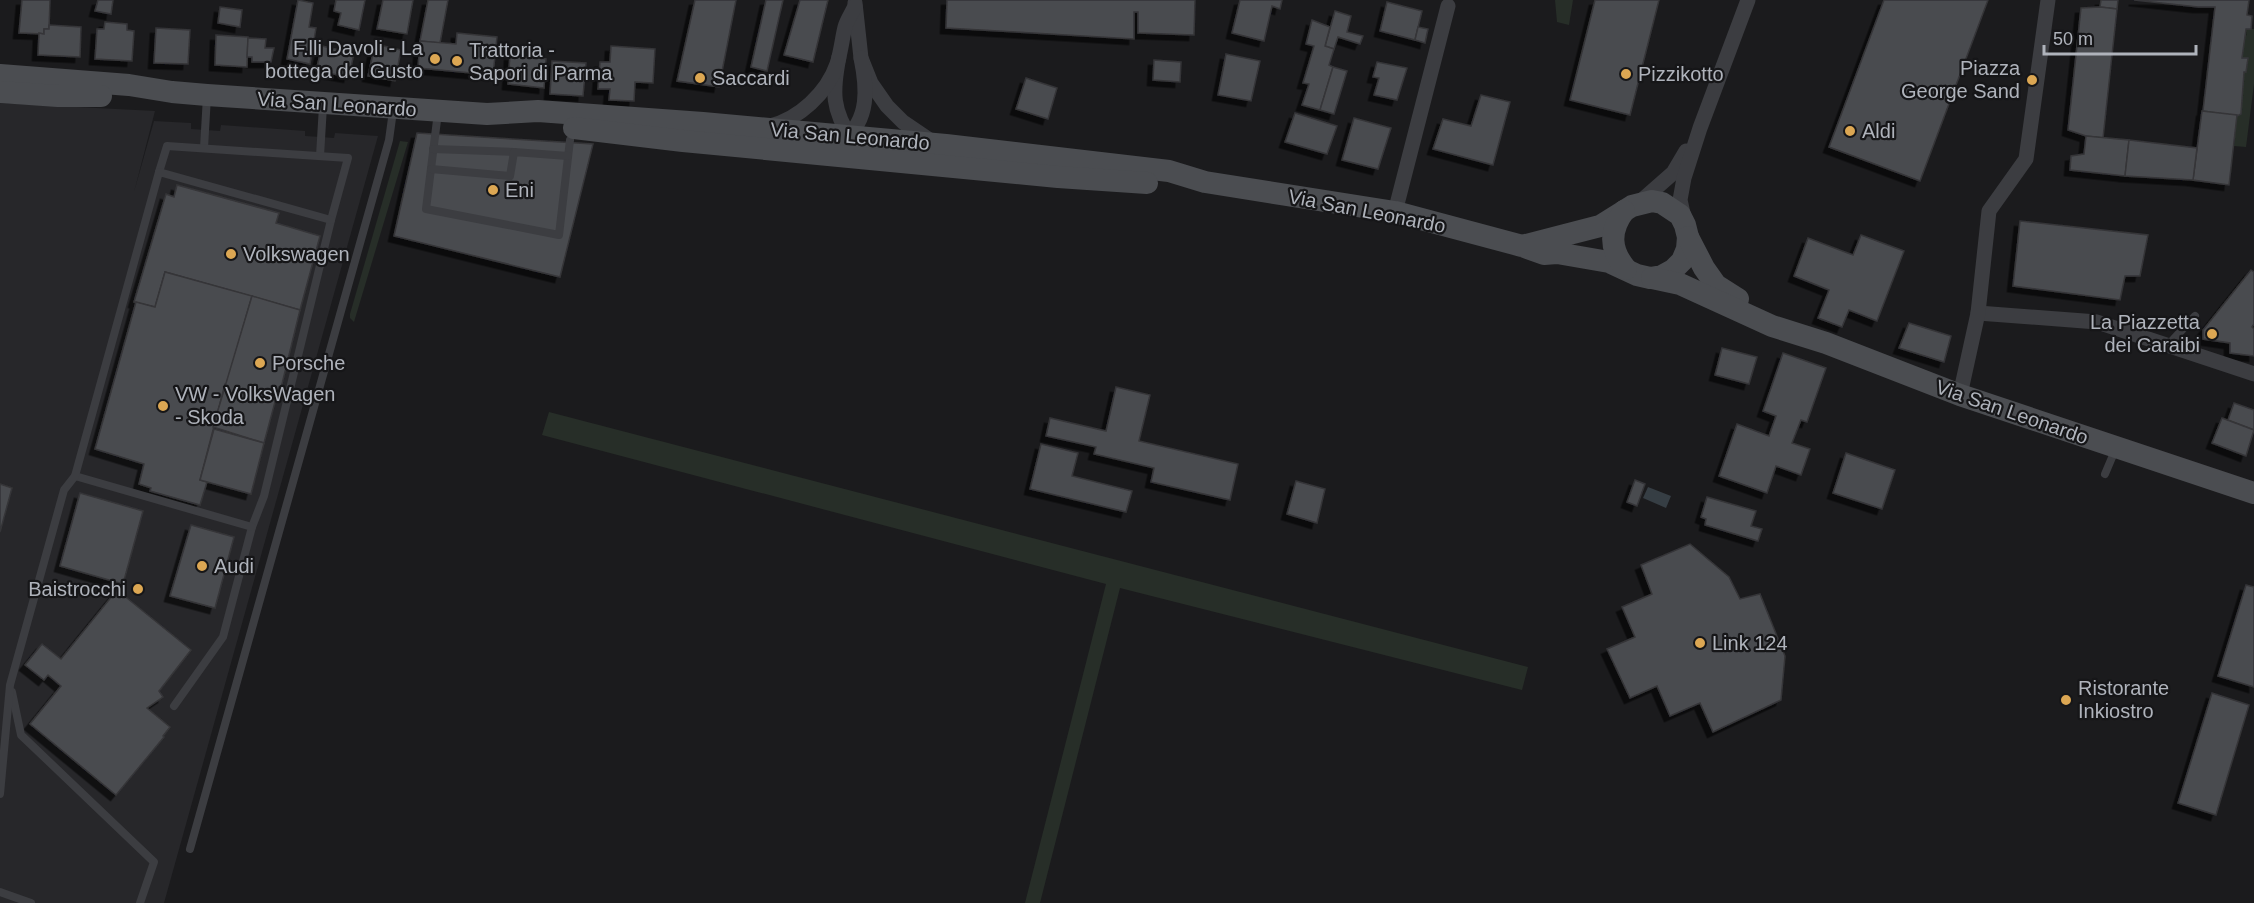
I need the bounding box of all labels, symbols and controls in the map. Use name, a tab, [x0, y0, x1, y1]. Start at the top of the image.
scale bar	[2044, 18, 2196, 56]
text: 50 m	[2053, 29, 2093, 49]
place label: F.lli Davoli - La bottega del Gusto	[265, 37, 424, 82]
place label: Trattoria - Sapori di Parma	[469, 39, 613, 84]
marker: F.lli Davoli - La bottega del Gusto	[428, 52, 442, 66]
marker: Trattoria - Sapori di Parma	[450, 54, 464, 68]
place label: Piazza George Sand	[1901, 57, 2021, 102]
place label: Pizzikotto	[1638, 63, 1724, 85]
place label: Saccardi	[712, 67, 790, 89]
marker: Pizzikotto	[1619, 67, 1633, 81]
marker: Saccardi	[693, 71, 707, 85]
marker: Piazza George Sand	[2025, 73, 2039, 87]
street label: Via San Leonardo	[257, 87, 417, 121]
street label: Via San Leonardo	[769, 118, 931, 154]
place label: Aldi	[1862, 120, 1895, 142]
marker: Aldi	[1843, 124, 1857, 138]
place label: Eni	[505, 179, 534, 201]
marker: Eni	[486, 183, 500, 197]
street label: Via San Leonardo	[1286, 185, 1448, 237]
place label: Volkswagen	[243, 243, 350, 265]
marker: Volkswagen	[224, 247, 238, 261]
place label: La Piazzetta dei Caraibi	[2090, 311, 2201, 356]
marker: La Piazzetta dei Caraibi	[2205, 327, 2219, 341]
place label: Porsche	[272, 352, 345, 374]
marker: Porsche	[253, 356, 267, 370]
street label: Via San Leonardo	[1933, 376, 2091, 448]
place label: VW - VolksWagen - Skoda	[175, 383, 335, 428]
marker: VW - VolksWagen - Skoda	[156, 399, 170, 413]
place label: Audi	[214, 555, 254, 577]
marker: Audi	[195, 559, 209, 573]
place label: Baistrocchi	[28, 578, 126, 600]
marker: Baistrocchi	[131, 582, 145, 596]
place label: Link 124	[1712, 632, 1788, 654]
marker: Link 124	[1693, 636, 1707, 650]
place label: Ristorante Inkiostro	[2078, 677, 2169, 722]
marker: Ristorante Inkiostro	[2059, 693, 2073, 707]

